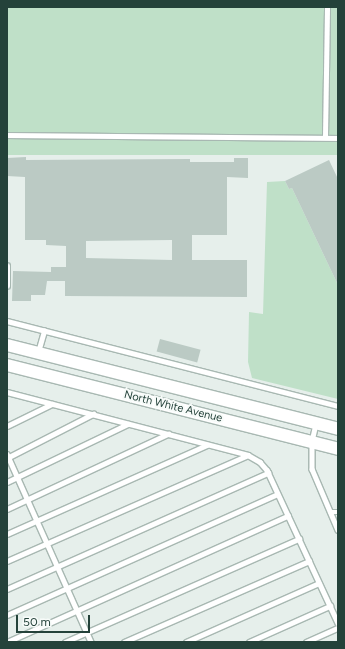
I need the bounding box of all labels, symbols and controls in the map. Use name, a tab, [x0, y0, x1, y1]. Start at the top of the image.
street label: North White Avenue	[122, 388, 224, 426]
scale bar	[18, 607, 92, 633]
text: 50 m	[23, 615, 51, 629]

